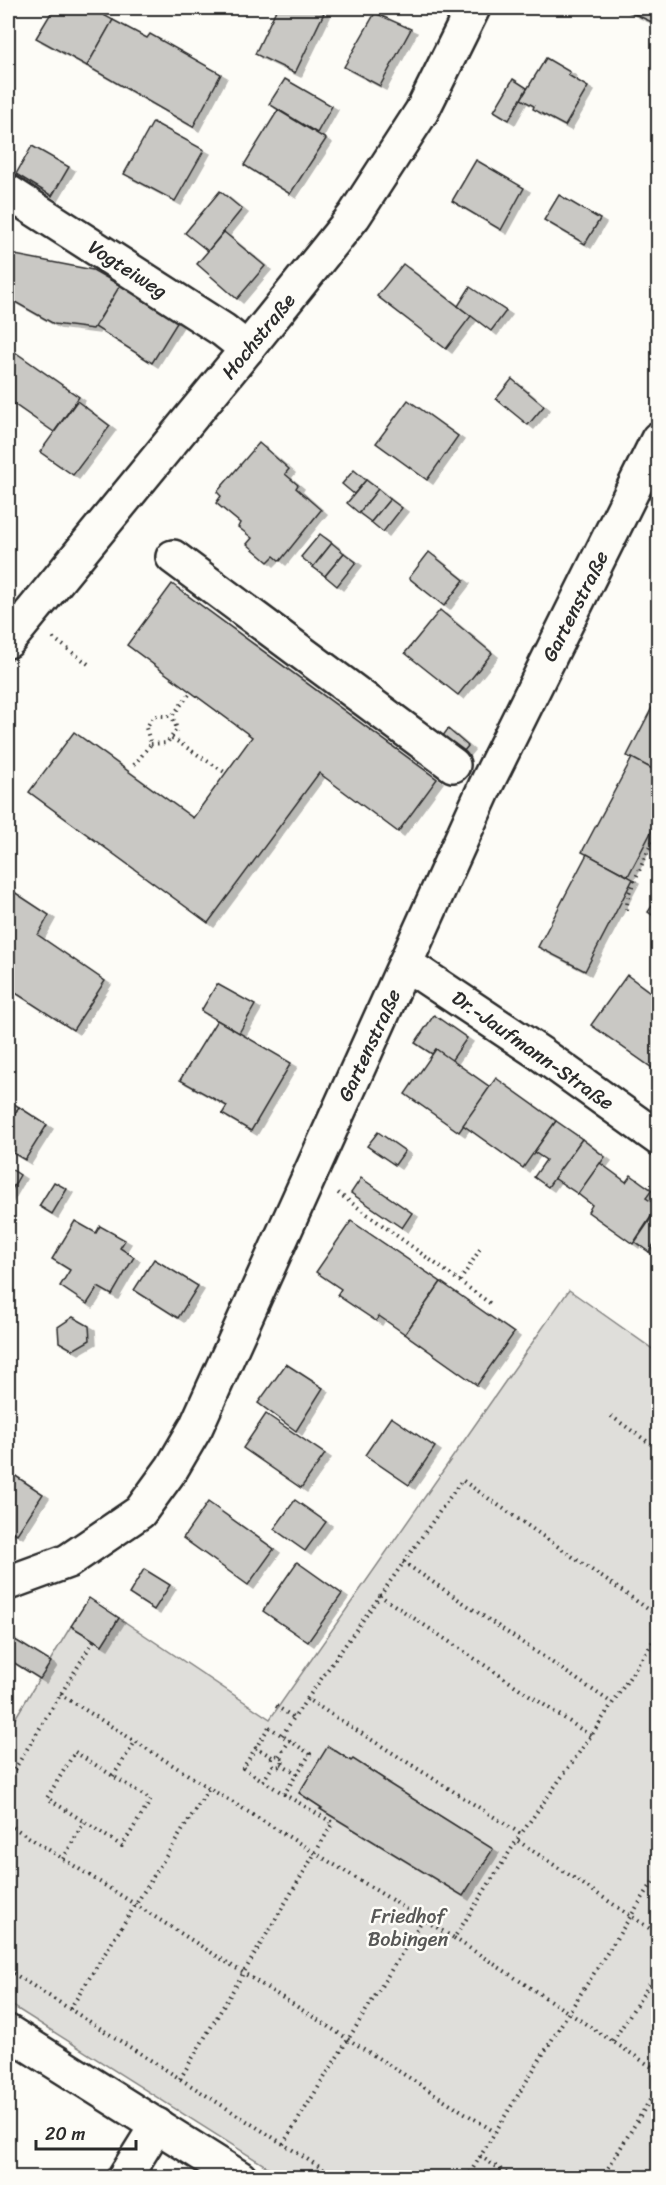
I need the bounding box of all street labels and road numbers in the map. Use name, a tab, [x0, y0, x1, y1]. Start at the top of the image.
street label: Vogteiweg	[81, 230, 175, 308]
street label: Hochstraße	[212, 285, 305, 388]
street label: Gartenstraße	[532, 544, 618, 668]
street label: Dr.-Jaufmann-Straße	[444, 981, 621, 1120]
street label: Gartenstraße	[328, 983, 411, 1107]

